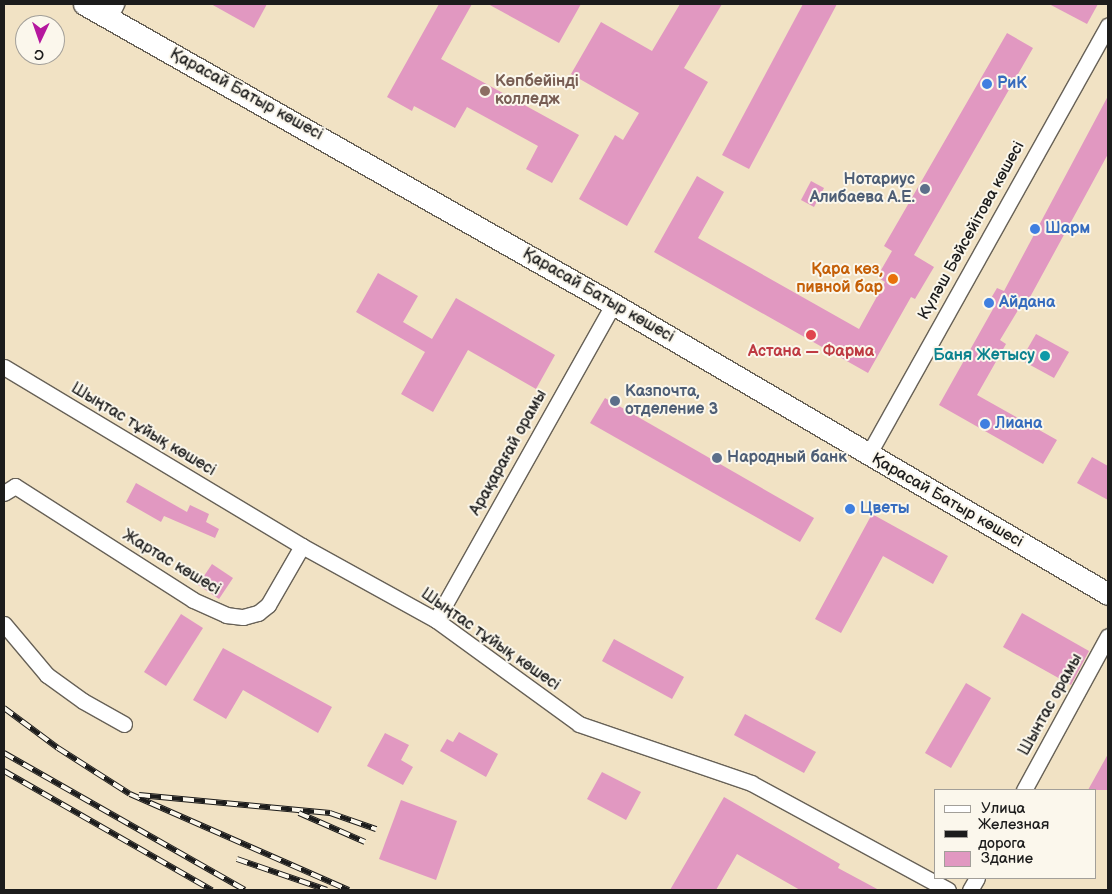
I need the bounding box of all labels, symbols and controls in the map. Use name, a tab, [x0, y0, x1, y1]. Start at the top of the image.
north arrow	[15, 15, 65, 65]
street label: Қарасай Батыр көшесі	[166, 45, 326, 145]
text: С	[34, 46, 45, 63]
place label: Көпбейінді колледж	[495, 72, 579, 110]
place label: РиК	[997, 74, 1027, 94]
marker: РиК	[981, 78, 993, 90]
marker: Көпбейінді колледж	[479, 85, 491, 97]
street label: Күләш Бәйсейітова көшесі	[915, 138, 1029, 324]
place label: Нотариус Алибаева А.Е.	[810, 170, 915, 208]
marker: Нотариус Алибаева А.Е.	[919, 183, 931, 195]
place label: Шарм	[1045, 219, 1090, 239]
marker: Шарм	[1029, 223, 1041, 235]
street label: Қарасай Батыр көшесі	[519, 245, 677, 347]
place label: Қара көз, пивной бар	[796, 260, 883, 298]
marker: Қара көз, пивной бар	[887, 273, 899, 285]
place label: Айдана	[999, 293, 1055, 313]
marker: Айдана	[983, 297, 995, 309]
marker: Астана — Фарма	[805, 329, 817, 341]
place label: Астана — Фарма	[748, 342, 874, 362]
place label: Баня Жетысу	[933, 346, 1035, 366]
marker: Баня Жетысу	[1039, 350, 1051, 362]
street label: Шыңтас тұйық көшесі	[67, 379, 219, 481]
place label: Казпочта, отделение 3	[625, 382, 718, 420]
street label: Арақарағай орамы	[466, 387, 552, 519]
marker: Казпочта, отделение 3	[609, 395, 621, 407]
place label: Лиана	[995, 414, 1042, 434]
marker: Лиана	[979, 418, 991, 430]
place label: Народный банк	[727, 448, 847, 468]
street label: Қарасай Батыр көшесі	[868, 450, 1026, 552]
marker: Народный банк	[711, 452, 723, 464]
place label: Цветы	[860, 499, 910, 519]
marker: Цветы	[844, 503, 856, 515]
street label: Жартас көшесі	[118, 526, 224, 600]
street label: Шыңтас тұйық көшесі	[417, 585, 563, 695]
street label: Шынтас орамы	[1015, 651, 1087, 759]
legend	[934, 789, 1097, 879]
text: Улица	[981, 799, 1025, 818]
text: Железная дорога	[978, 815, 1049, 853]
text: Здание	[981, 849, 1033, 868]

